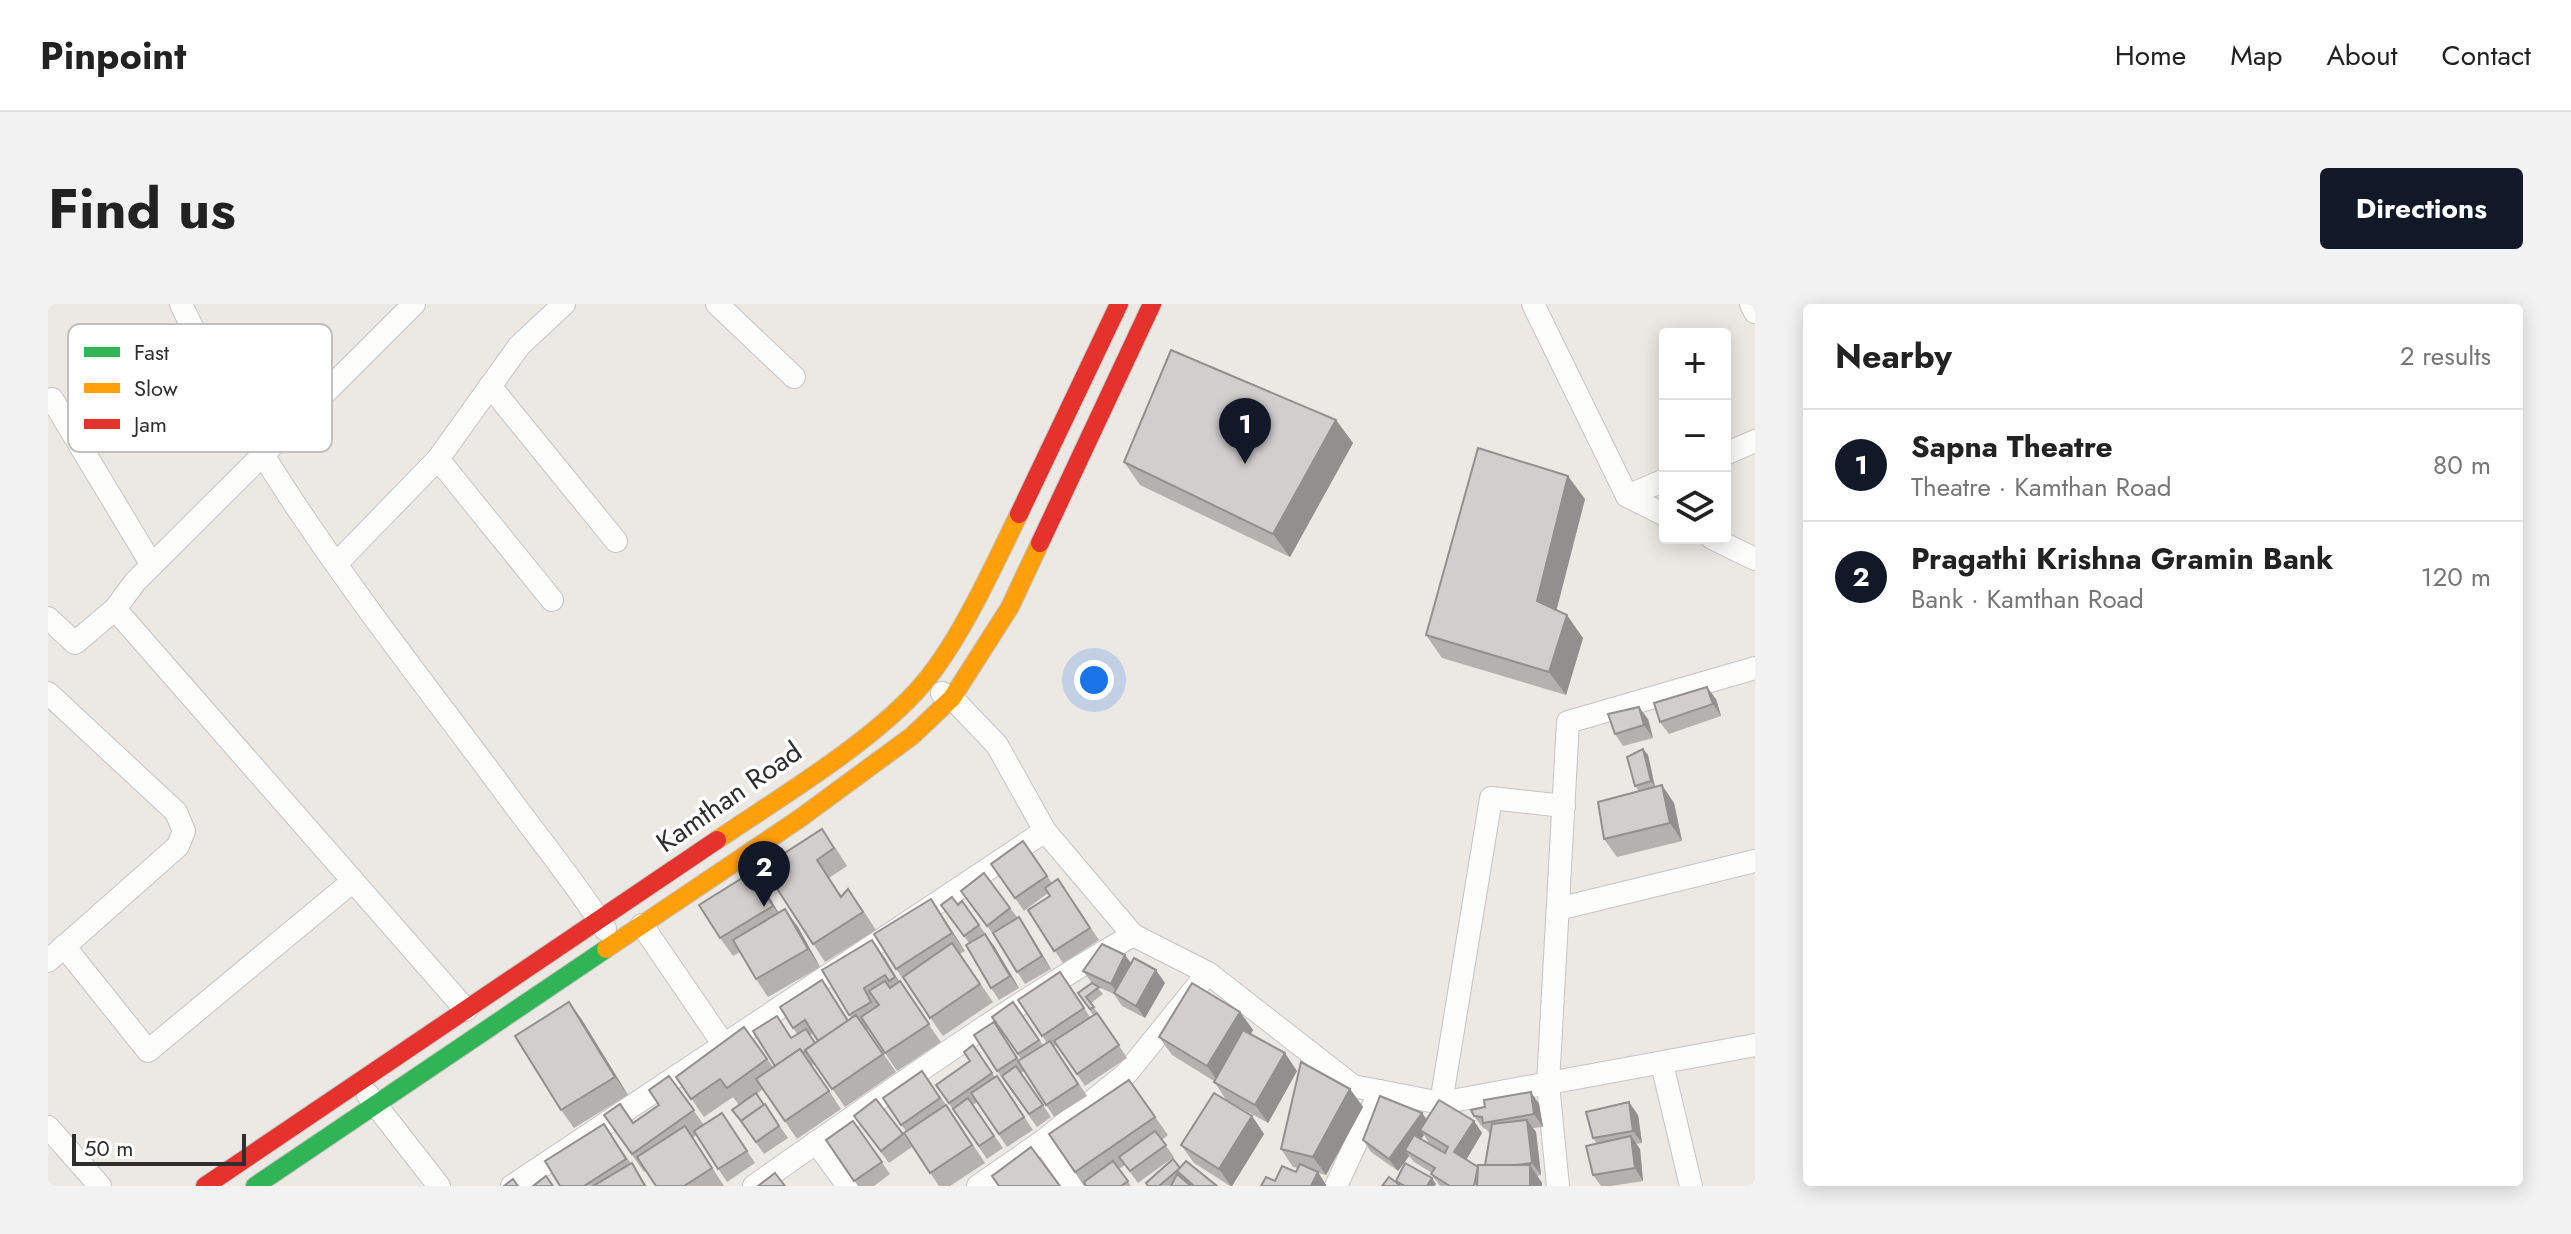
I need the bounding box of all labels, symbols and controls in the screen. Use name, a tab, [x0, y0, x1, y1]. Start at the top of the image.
text: Pinpoint	[40, 28, 186, 83]
text: Home	[2115, 35, 2186, 76]
text: Map	[2230, 35, 2282, 76]
text: About	[2326, 35, 2398, 76]
text: Contact	[2442, 35, 2531, 76]
text: Find us	[48, 168, 236, 249]
button: Directions	[2320, 168, 2523, 249]
legend	[68, 324, 332, 452]
map controls	[1659, 328, 1731, 544]
button: +	[1659, 328, 1731, 400]
text: Nearby	[1835, 332, 1952, 381]
text: Fast	[134, 336, 170, 368]
text: 2 results	[2400, 337, 2491, 375]
text: Slow	[134, 372, 178, 404]
pin: 1	[1219, 398, 1271, 464]
button: −	[1659, 400, 1731, 472]
text: Jam	[131, 408, 167, 440]
text: Sapna Theatre	[1911, 425, 2113, 468]
text: 1	[1854, 446, 1868, 484]
text: 80 m	[2433, 446, 2491, 484]
text: Theatre · Kamthan Road	[1911, 468, 2172, 506]
button: layers	[1659, 472, 1731, 544]
text: Pragathi Krishna Gramin Bank	[1911, 537, 2333, 580]
text: 2	[1852, 558, 1870, 596]
text: 120 m	[2421, 558, 2491, 596]
text: Bank · Kamthan Road	[1911, 580, 2144, 618]
your location	[1074, 660, 1114, 700]
street label: Kamthan Road	[648, 732, 810, 862]
pin: 2	[738, 841, 790, 907]
scale bar	[72, 1130, 246, 1166]
text: 50 m	[84, 1132, 133, 1164]

